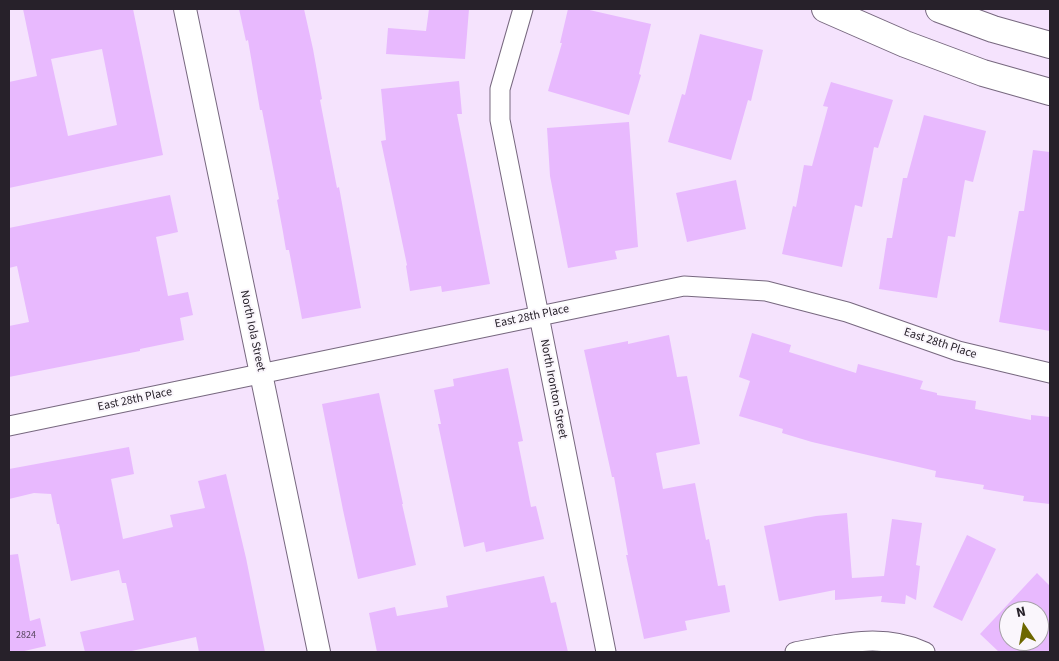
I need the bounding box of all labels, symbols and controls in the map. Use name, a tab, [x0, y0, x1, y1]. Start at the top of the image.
street label: North Iola Street	[236, 289, 268, 373]
street label: East 28th Place	[494, 302, 570, 332]
street label: East 28th Place	[902, 325, 978, 363]
street label: North Ironton Street	[536, 338, 570, 440]
street label: East 28th Place	[97, 385, 173, 415]
north arrow	[999, 601, 1049, 651]
text: N	[1014, 602, 1028, 623]
house number: 2824	[16, 630, 36, 642]

